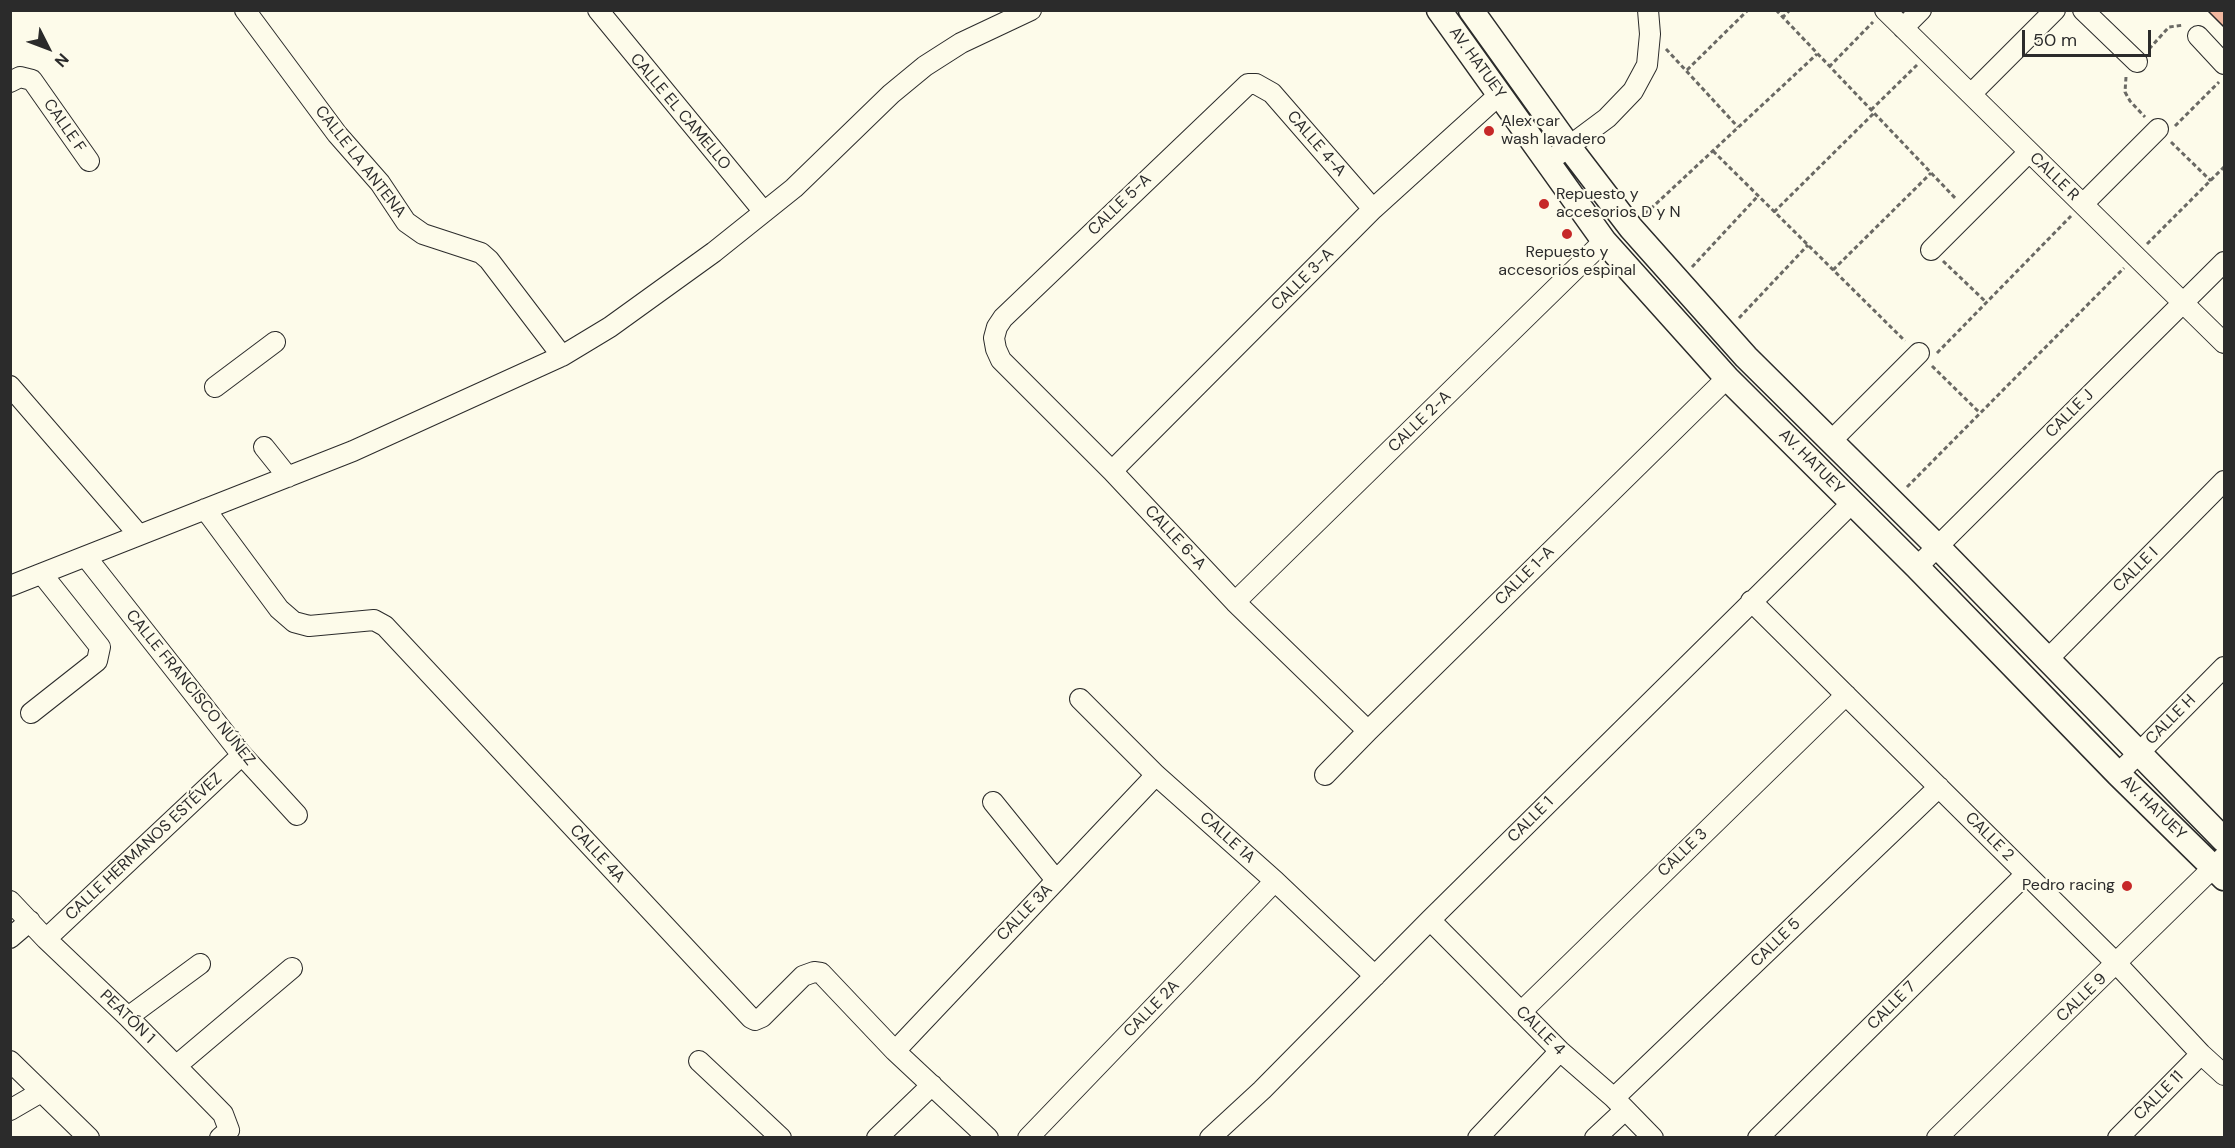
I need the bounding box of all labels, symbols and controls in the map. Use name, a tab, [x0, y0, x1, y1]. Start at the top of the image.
north arrow	[18, 18, 78, 78]
scale bar	[2025, 18, 2154, 56]
street label: AV. HATUEY	[1445, 23, 1509, 103]
text: 50 m	[2033, 28, 2077, 52]
text: N	[50, 49, 73, 72]
street label: CALLE EL CAMELLO	[626, 50, 734, 174]
street label: CALLE F	[39, 96, 89, 156]
street label: CALLE LA ANTENA	[310, 102, 410, 222]
street label: CALLE 4-A	[1282, 107, 1350, 181]
place label: Alex car wash lavadero	[1501, 112, 1606, 150]
marker: Alex car wash lavadero	[1482, 124, 1496, 138]
street label: CALLE R	[2025, 149, 2083, 205]
street label: CALLE 5-A	[1084, 170, 1156, 240]
place label: Repuesto y accesorios D y N	[1556, 185, 1681, 223]
marker: Repuesto y accesorios D y N	[1537, 197, 1551, 211]
marker: Repuesto y accesorios espinal	[1560, 227, 1574, 241]
place label: Repuesto y accesorios espinal	[1498, 243, 1636, 281]
street label: CALLE 3-A	[1268, 245, 1338, 315]
street label: CALLE J	[2042, 386, 2098, 442]
street label: CALLE 2-A	[1385, 387, 1455, 457]
street label: AV. HATUEY	[1775, 426, 1847, 498]
street label: CALLE 6-A	[1140, 502, 1210, 574]
street label: CALLE 1-A	[1491, 542, 1559, 610]
street label: CALLE I	[2110, 544, 2162, 596]
street label: CALLE FRANCISCO NÚÑEZ	[121, 606, 259, 770]
street label: CALLE H	[2142, 691, 2200, 749]
street label: CALLE HERMANOS ESTÉVEZ	[62, 769, 226, 925]
street label: AV. HATUEY	[2116, 772, 2190, 844]
street label: CALLE 1	[1504, 793, 1558, 847]
street label: CALLE 1A	[1195, 808, 1259, 868]
street label: CALLE 2	[1961, 809, 2017, 865]
street label: CALLE 4A	[565, 821, 629, 887]
street label: CALLE 3	[1654, 825, 1712, 881]
place label: Pedro racing	[2022, 876, 2115, 896]
marker: Pedro racing	[2120, 879, 2134, 893]
street label: CALLE 3A	[993, 881, 1057, 945]
street label: CALLE 5	[1747, 915, 1805, 971]
street label: CALLE 9	[2053, 970, 2111, 1026]
street label: CALLE 2A	[1120, 976, 1184, 1042]
street label: CALLE 7	[1864, 978, 1920, 1034]
street label: PEATÓN 1	[96, 986, 158, 1048]
street label: CALLE 4	[1511, 1002, 1569, 1060]
street label: CALLE 11	[2130, 1067, 2188, 1125]

